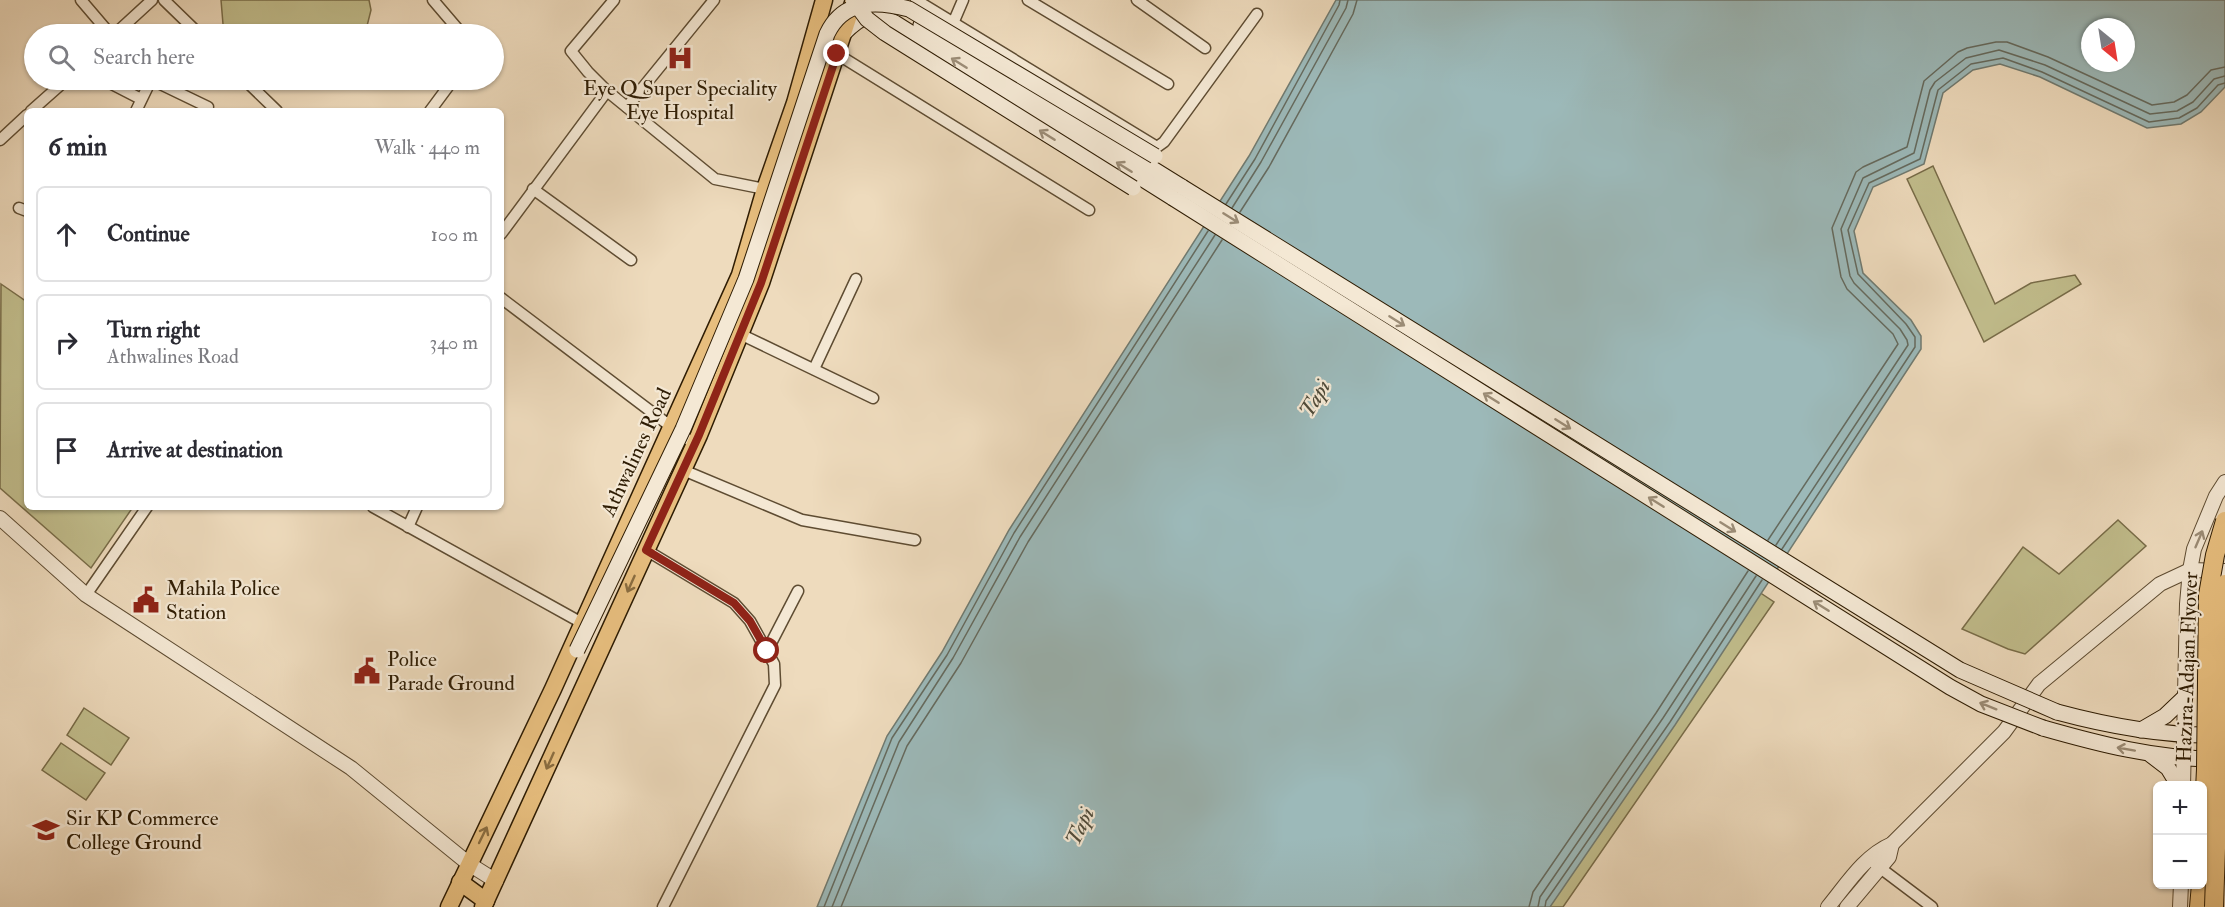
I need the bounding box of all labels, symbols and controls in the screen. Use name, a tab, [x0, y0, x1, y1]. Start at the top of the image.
north arrow	[2081, 18, 2135, 72]
search box	[24, 24, 504, 90]
route end	[823, 40, 849, 66]
icon: search	[45, 41, 78, 74]
text: Search here	[93, 43, 195, 71]
hospital icon: Eye Q Super Speciality Eye Hospital	[665, 43, 695, 73]
one-way arrow	[951, 57, 967, 69]
place label: Eye Q Super Speciality Eye Hospital	[583, 75, 778, 126]
one-way arrow	[1039, 129, 1056, 141]
text: 6 min	[48, 131, 107, 163]
text: Walk · 440 m	[375, 135, 480, 160]
one-way arrow	[1116, 161, 1132, 173]
one-way arrow	[1222, 213, 1239, 225]
icon: ahead	[50, 218, 83, 251]
text: Continue	[107, 220, 190, 248]
text: 100 m	[431, 222, 478, 247]
text: Turn right	[107, 316, 200, 344]
one-way arrow	[1388, 316, 1405, 328]
icon: right	[50, 326, 83, 359]
text: 340 m	[430, 330, 478, 355]
text: Athwalines Road	[107, 344, 239, 369]
water label: Tapi	[1293, 375, 1337, 422]
street label: Athwalines Road	[595, 383, 678, 522]
one-way arrow	[1483, 392, 1500, 404]
one-way arrow	[1554, 417, 1571, 430]
icon: arrive	[50, 434, 83, 467]
text: Arrive at destination	[107, 436, 283, 464]
one-way arrow	[1648, 496, 1665, 508]
one-way arrow	[1719, 521, 1736, 533]
one-way arrow	[2193, 531, 2205, 549]
street label: Hazira-Adajan Flyover	[2171, 571, 2204, 763]
one-way arrow	[625, 574, 636, 592]
place label: Mahila Police Station	[166, 575, 280, 626]
public building icon: Mahila Police Station	[131, 585, 161, 615]
one-way arrow	[1813, 600, 1830, 612]
route start	[753, 637, 779, 663]
place label: Police Parade Ground	[387, 646, 516, 697]
public building icon: Police Parade Ground	[352, 656, 382, 686]
one-way arrow	[1979, 700, 1998, 711]
one-way arrow	[2117, 743, 2136, 754]
one-way arrow	[544, 752, 556, 770]
map controls	[2153, 781, 2207, 889]
button: +	[2153, 781, 2207, 835]
water label: Tapi	[1059, 803, 1101, 850]
place label: Sir KP Commerce College Ground	[66, 805, 219, 856]
school or university icon: Sir KP Commerce College Ground	[31, 815, 61, 845]
one-way arrow	[477, 827, 489, 845]
button: −	[2153, 835, 2207, 889]

